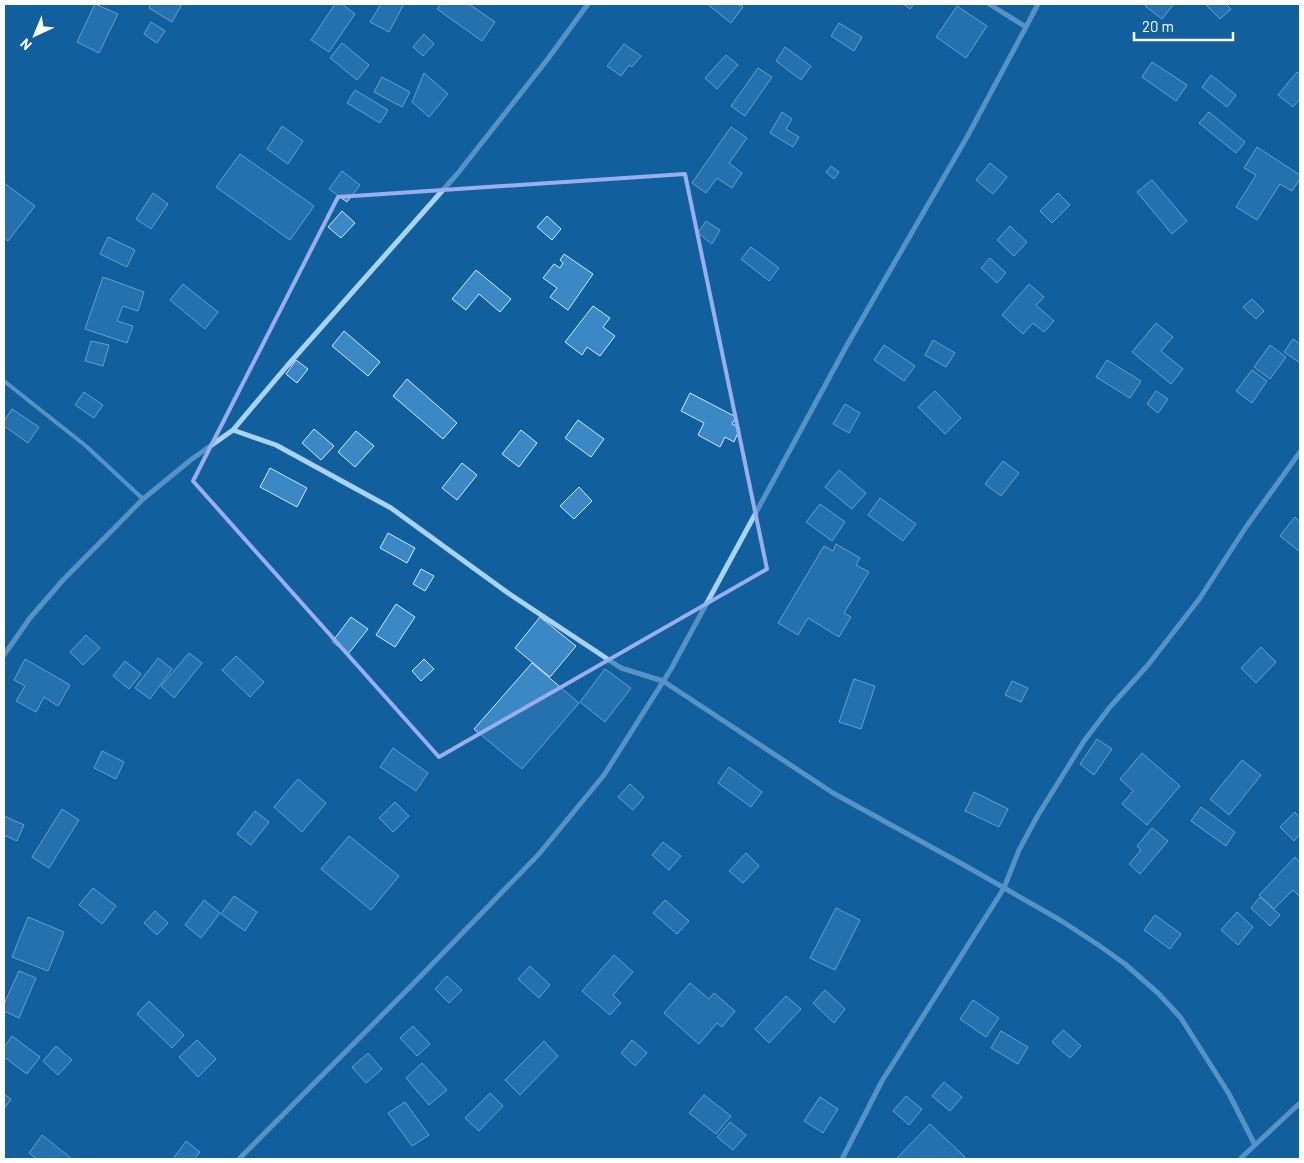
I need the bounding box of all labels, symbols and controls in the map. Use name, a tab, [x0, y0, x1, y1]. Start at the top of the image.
north arrow	[10, 10, 60, 60]
scale bar	[1134, 10, 1233, 42]
text: 20 m	[1142, 17, 1174, 35]
text: N	[16, 35, 35, 54]

